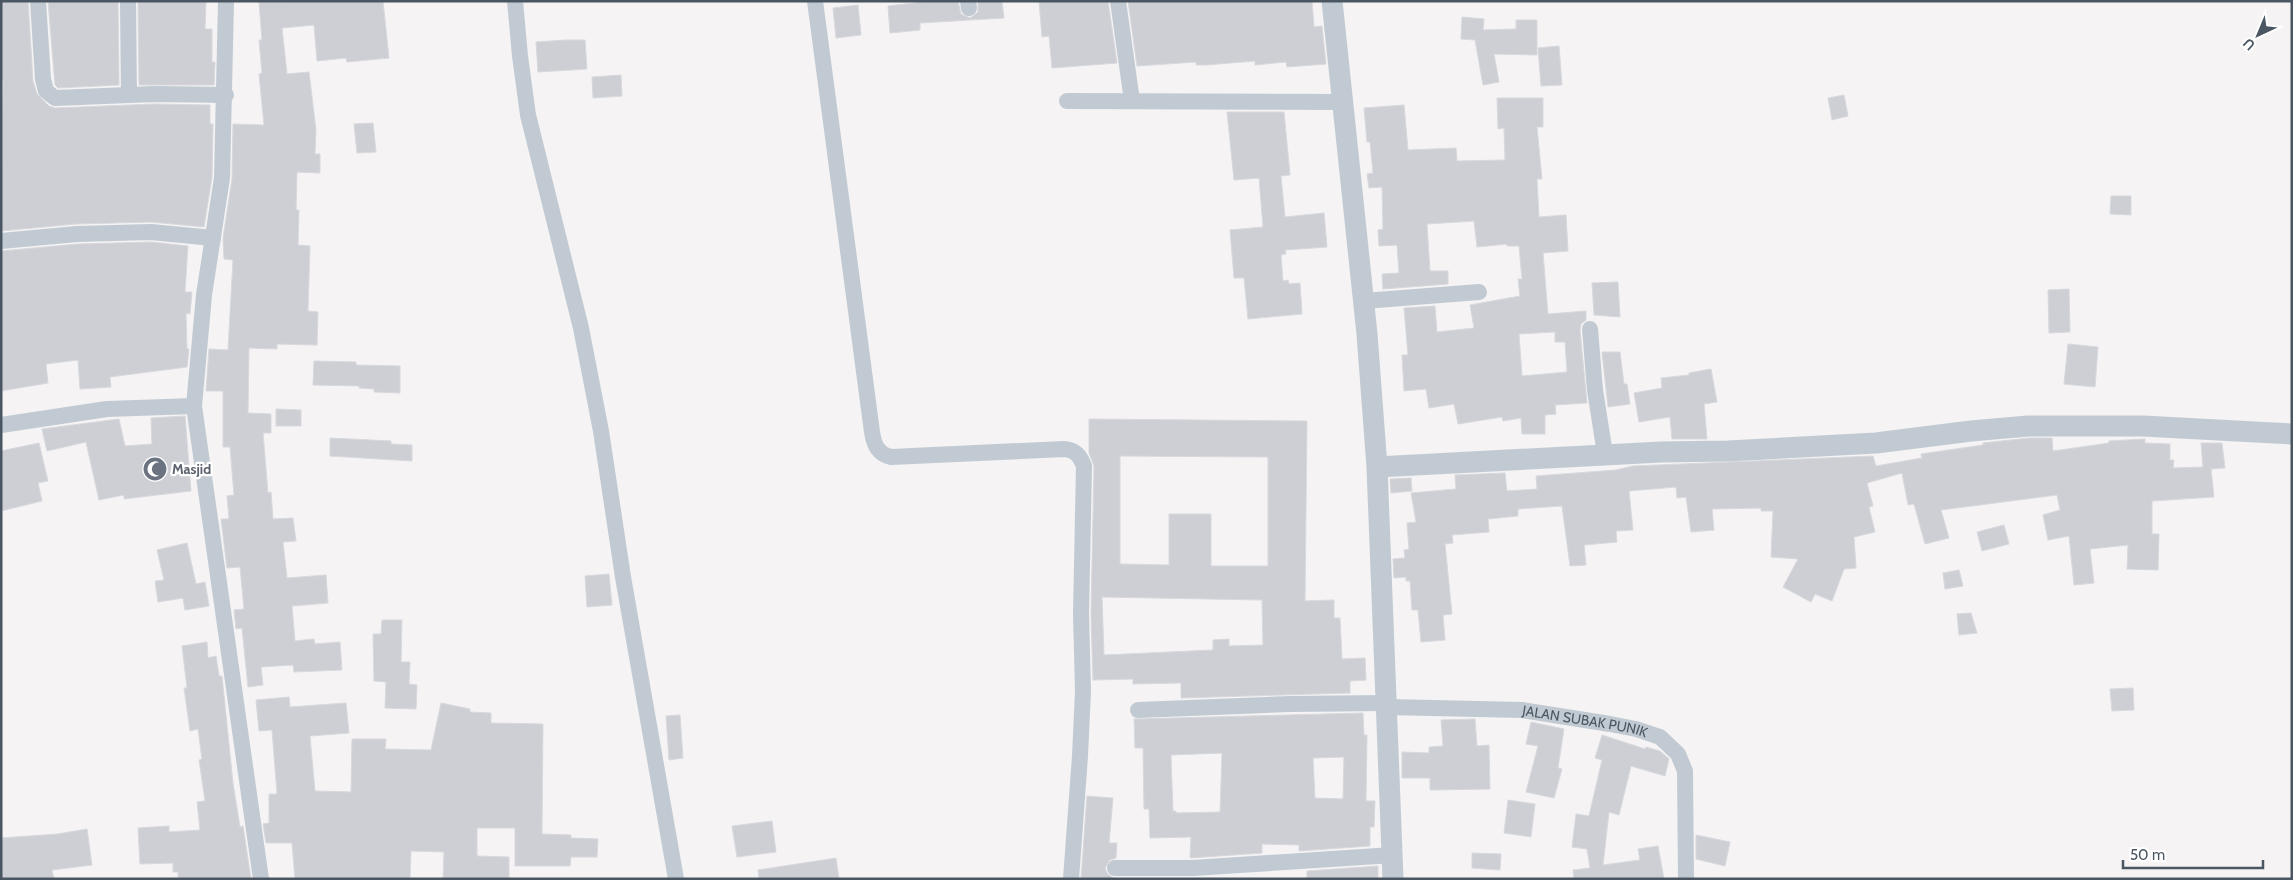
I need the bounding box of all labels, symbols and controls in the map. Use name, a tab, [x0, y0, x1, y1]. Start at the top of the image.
north arrow	[2233, 10, 2283, 60]
text: U	[2239, 34, 2259, 54]
mosque icon: Masjid	[142, 456, 168, 482]
place label: Masjid	[172, 460, 211, 478]
street label: JALAN SUBAK PUNIK	[1520, 701, 1650, 741]
scale bar	[2123, 838, 2263, 870]
text: 50 m	[2130, 846, 2165, 864]

